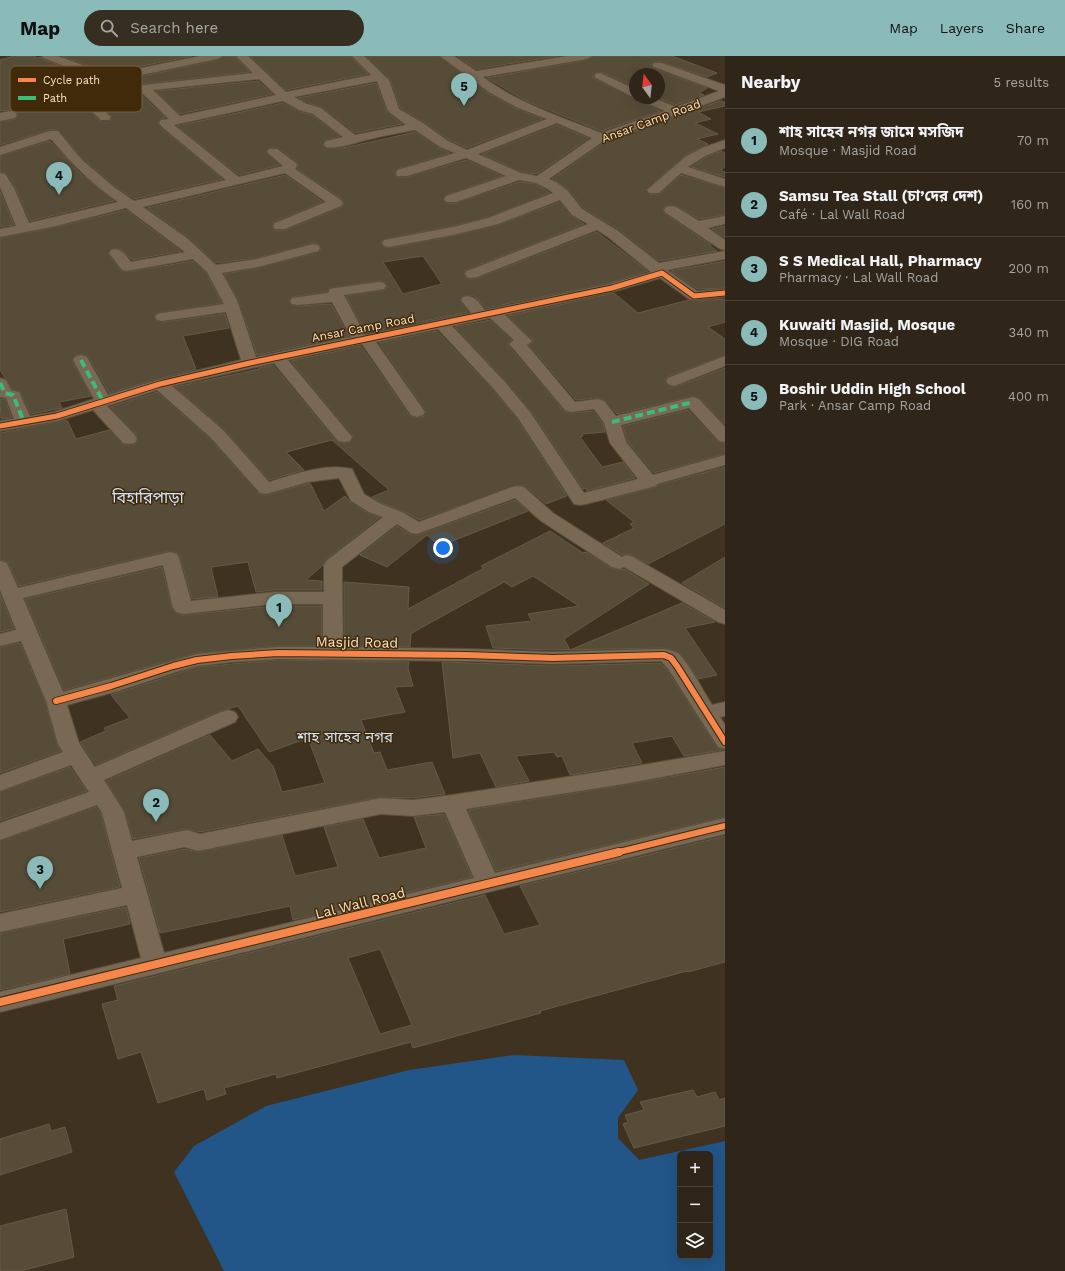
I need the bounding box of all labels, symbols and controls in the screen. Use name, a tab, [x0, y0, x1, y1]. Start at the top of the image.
search box	[84, 10, 364, 46]
text: Map	[20, 17, 60, 40]
icon: search	[98, 17, 120, 39]
text: Search here	[130, 19, 218, 37]
text: Map	[889, 20, 918, 36]
text: Layers	[940, 20, 984, 36]
text: Share	[1006, 20, 1045, 36]
legend	[10, 66, 142, 112]
north arrow	[629, 68, 665, 104]
text: Nearby	[741, 72, 800, 92]
pin: 5	[451, 73, 477, 106]
text: Cycle path	[43, 74, 100, 87]
text: 5 results	[994, 75, 1049, 90]
text: Path	[43, 92, 67, 105]
street label: Ansar Camp Road	[599, 97, 703, 145]
text: শাহ সাহেব নগর জামে মসজিদ	[779, 123, 964, 141]
text: 1	[751, 133, 757, 148]
text: 70 m	[1017, 133, 1049, 148]
text: Mosque · Masjid Road	[779, 143, 917, 158]
pin: 4	[46, 162, 72, 195]
text: Samsu Tea Stall (চা’দের দেশ)	[779, 187, 983, 205]
text: 2	[750, 197, 758, 212]
text: 160 m	[1011, 197, 1049, 212]
text: Café · Lal Wall Road	[779, 207, 905, 222]
text: S S Medical Hall, Pharmacy	[779, 252, 982, 270]
text: 3	[750, 261, 758, 276]
text: 200 m	[1008, 261, 1049, 276]
text: Pharmacy · Lal Wall Road	[779, 270, 938, 285]
street label: Ansar Camp Road	[310, 311, 416, 345]
text: Kuwaiti Masjid, Mosque	[779, 316, 955, 334]
text: 4	[750, 325, 758, 340]
text: 340 m	[1009, 325, 1049, 340]
text: Mosque · DIG Road	[779, 334, 899, 349]
text: Boshir Uddin High School	[779, 380, 966, 398]
text: 5	[750, 389, 758, 404]
text: 400 m	[1008, 389, 1049, 404]
text: Park · Ansar Camp Road	[779, 398, 931, 413]
district label: বিহারিপাড়া	[111, 488, 185, 507]
your location	[433, 538, 453, 558]
pin: 1	[266, 594, 292, 627]
street label: Masjid Road	[316, 633, 398, 651]
district label: শাহ সাহেব নগর	[296, 728, 394, 746]
pin: 2	[143, 789, 169, 822]
pin: 3	[27, 856, 53, 889]
street label: Lal Wall Road	[313, 884, 407, 922]
map controls	[677, 1151, 713, 1259]
button: +	[677, 1151, 713, 1187]
button: −	[677, 1187, 713, 1223]
button: layers	[677, 1223, 713, 1259]

